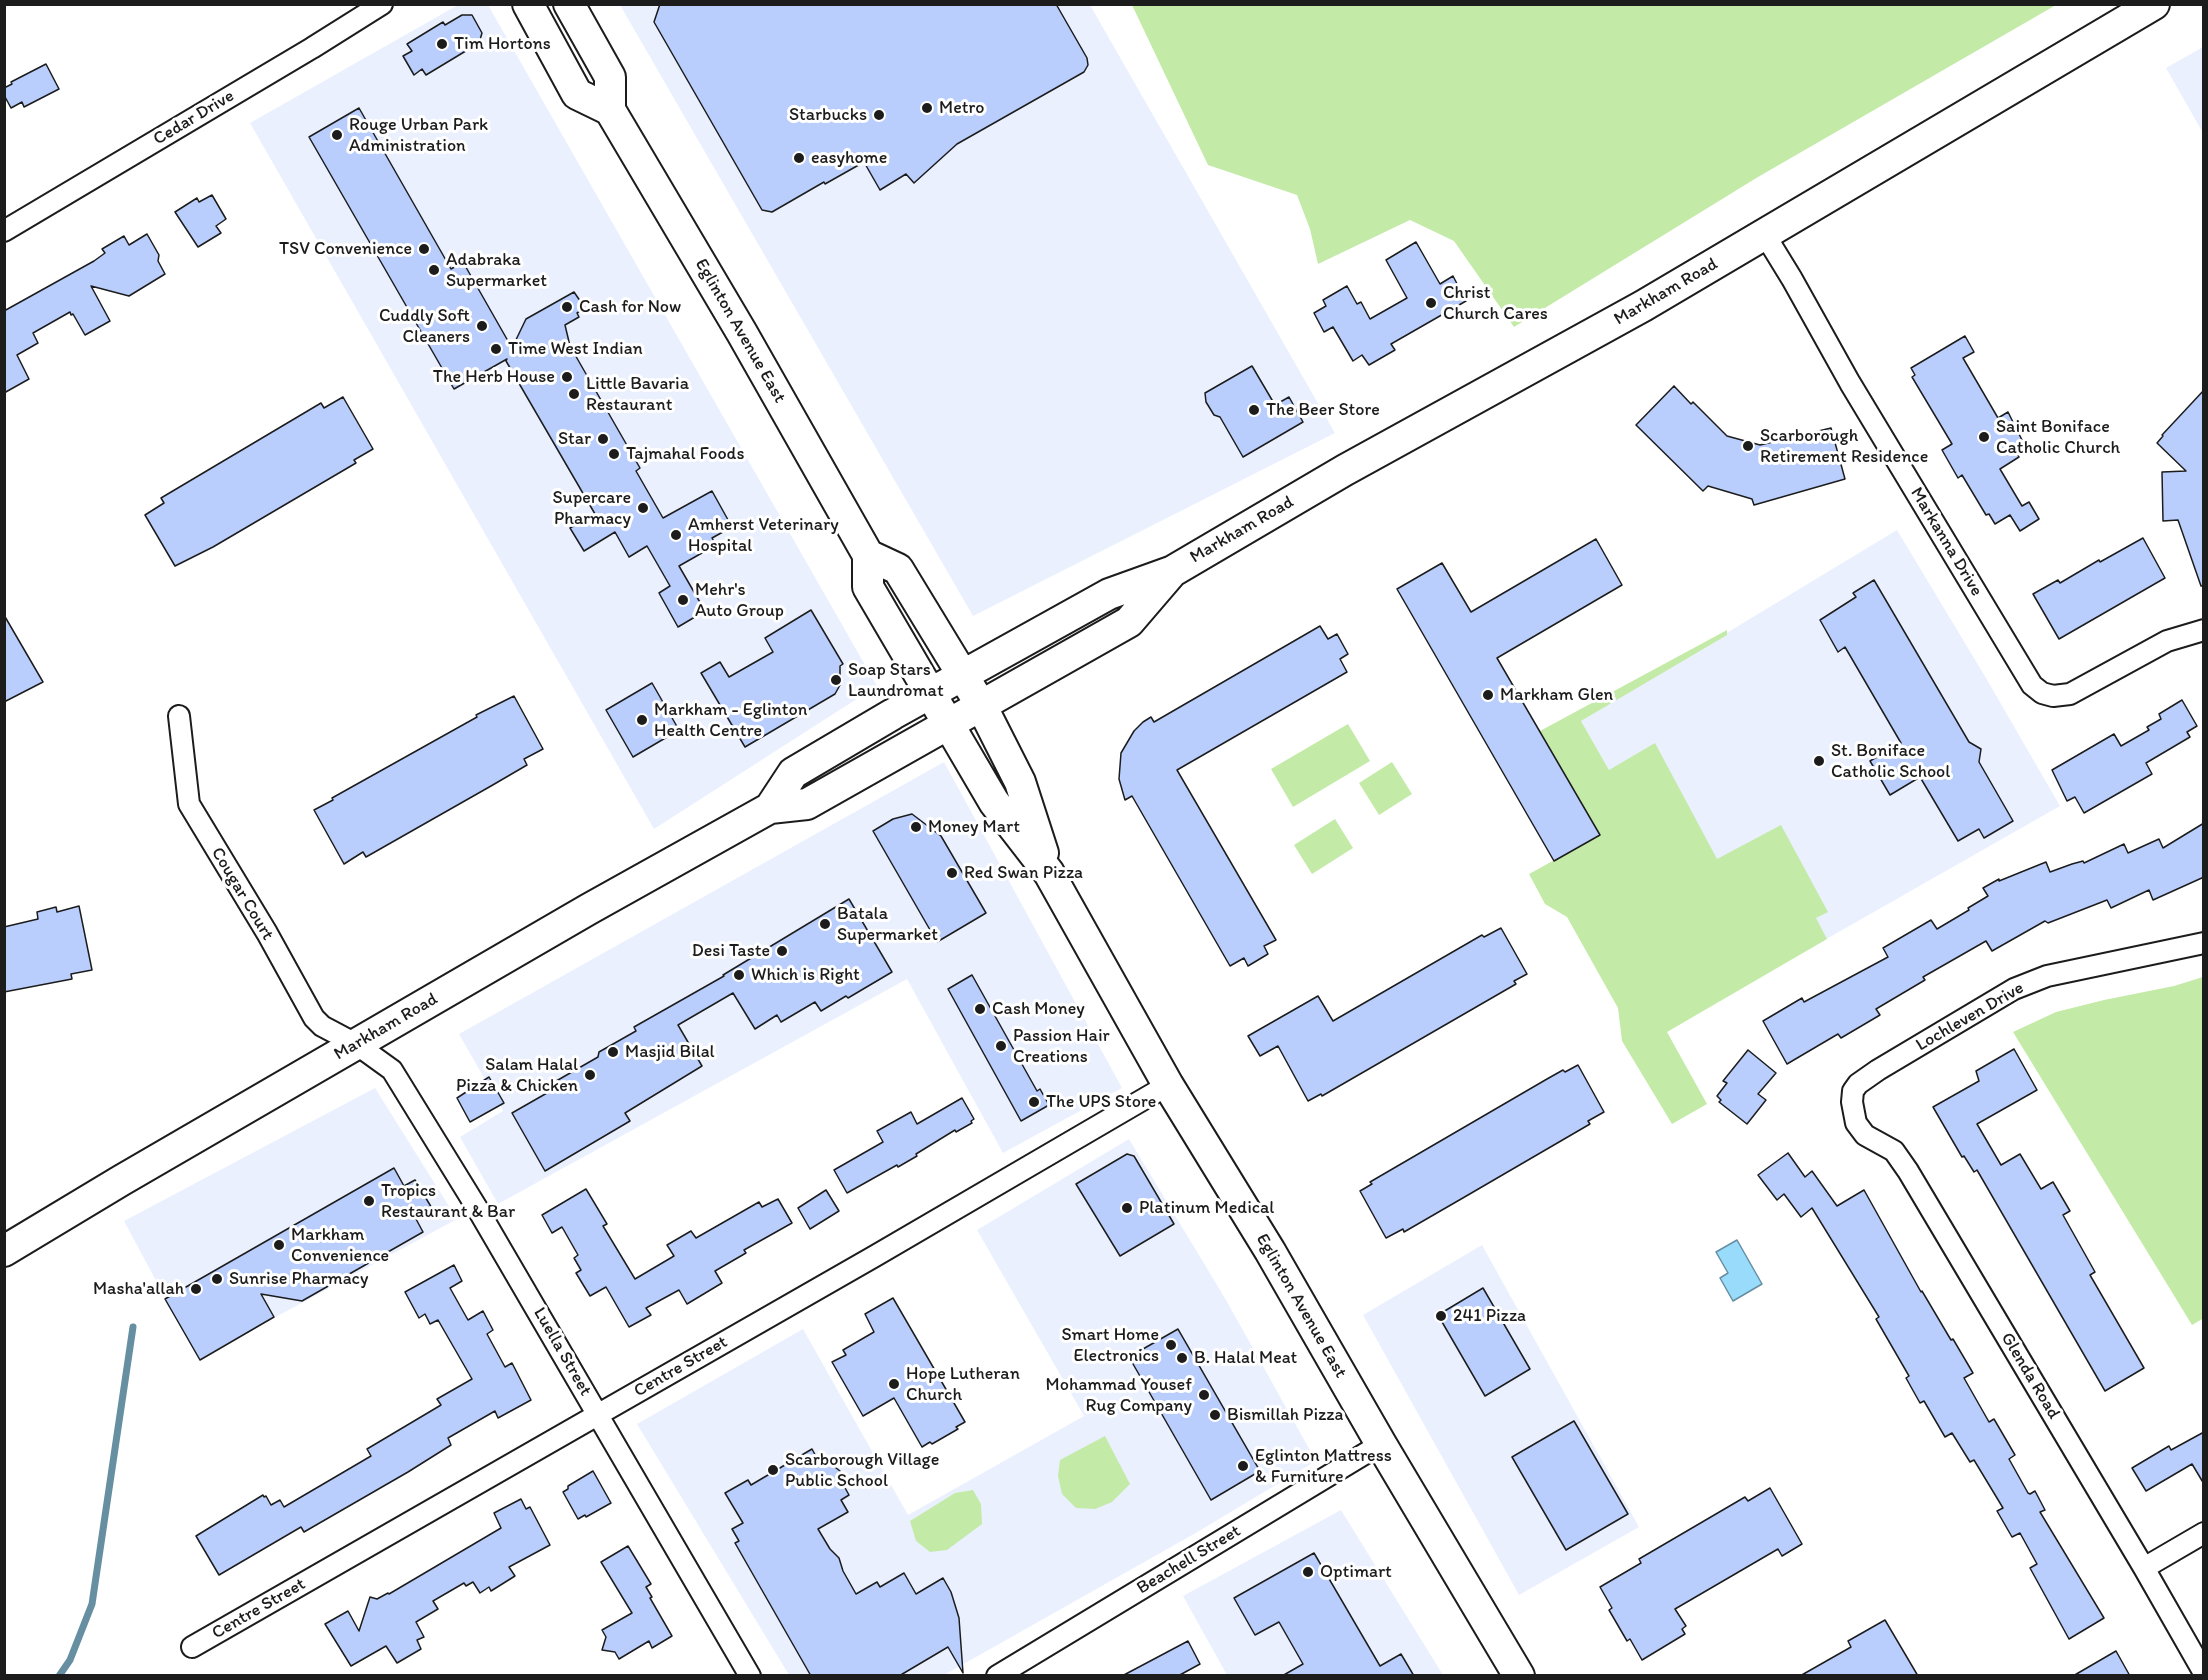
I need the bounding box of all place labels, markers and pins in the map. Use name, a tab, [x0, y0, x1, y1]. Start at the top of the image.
place label: Tim Hortons	[454, 33, 551, 55]
marker: Tim Hortons	[435, 37, 449, 51]
place label: Metro	[939, 97, 984, 119]
marker: Metro	[920, 101, 934, 115]
place label: Starbucks	[789, 104, 867, 126]
marker: Starbucks	[872, 108, 886, 122]
place label: Rouge Urban Park Administration	[349, 114, 488, 156]
marker: Rouge Urban Park Administration	[330, 128, 344, 142]
place label: easyhome	[811, 147, 887, 169]
marker: easyhome	[792, 151, 806, 165]
place label: TSV Convenience	[279, 238, 412, 260]
marker: TSV Convenience	[417, 242, 431, 256]
place label: Adabraka Supermarket	[446, 249, 547, 292]
marker: Adabraka Supermarket	[427, 263, 441, 277]
place label: Christ Church Cares	[1443, 282, 1548, 324]
place label: Cash for Now	[579, 296, 681, 318]
marker: Christ Church Cares	[1424, 296, 1438, 310]
marker: Cash for Now	[560, 300, 574, 314]
place label: Cuddly Soft Cleaners	[379, 305, 470, 348]
marker: Cuddly Soft Cleaners	[475, 319, 489, 333]
place label: Time West Indian	[508, 338, 643, 360]
marker: Time West Indian	[489, 342, 503, 356]
place label: The Herb House	[433, 366, 555, 388]
marker: The Herb House	[560, 370, 574, 384]
place label: Little Bavaria Restaurant	[586, 373, 689, 416]
marker: Little Bavaria Restaurant	[567, 387, 581, 401]
place label: The Beer Store	[1266, 399, 1380, 421]
marker: The Beer Store	[1247, 403, 1261, 417]
place label: Saint Boniface Catholic Church	[1996, 416, 2120, 458]
place label: Scarborough Retirement Residence	[1760, 425, 1928, 468]
place label: Star	[558, 428, 591, 450]
marker: Saint Boniface Catholic Church	[1977, 430, 1991, 444]
marker: Star	[596, 432, 610, 446]
marker: Scarborough Retirement Residence	[1741, 439, 1755, 453]
place label: Tajmahal Foods	[626, 443, 745, 465]
marker: Tajmahal Foods	[607, 447, 621, 461]
place label: Supercare Pharmacy	[553, 487, 631, 530]
marker: Supercare Pharmacy	[636, 501, 650, 515]
place label: Amherst Veterinary Hospital	[688, 514, 839, 556]
marker: Amherst Veterinary Hospital	[669, 528, 683, 542]
place label: Mehr's Auto Group	[695, 579, 784, 622]
marker: Mehr's Auto Group	[676, 593, 690, 607]
place label: Soap Stars Laundromat	[848, 659, 944, 702]
marker: Soap Stars Laundromat	[829, 673, 843, 687]
place label: Markham Glen	[1500, 684, 1613, 706]
marker: Markham Glen	[1481, 688, 1495, 702]
place label: Markham - Eglinton Health Centre	[654, 699, 807, 742]
marker: Markham - Eglinton Health Centre	[635, 713, 649, 727]
place label: St. Boniface Catholic School	[1831, 740, 1950, 783]
marker: St. Boniface Catholic School	[1812, 754, 1826, 768]
place label: Money Mart	[928, 816, 1020, 838]
marker: Money Mart	[909, 820, 923, 834]
place label: Red Swan Pizza	[964, 862, 1083, 884]
marker: Red Swan Pizza	[945, 866, 959, 880]
place label: Batala Supermarket	[837, 903, 938, 946]
marker: Batala Supermarket	[818, 917, 832, 931]
place label: Desi Taste	[692, 940, 770, 962]
marker: Desi Taste	[775, 944, 789, 958]
place label: Which is Right	[751, 964, 860, 986]
marker: Which is Right	[732, 968, 746, 982]
place label: Cash Money	[992, 998, 1085, 1020]
marker: Cash Money	[973, 1002, 987, 1016]
place label: Passion Hair Creations	[1013, 1025, 1110, 1068]
marker: Passion Hair Creations	[994, 1039, 1008, 1053]
place label: Masjid Bilal	[625, 1041, 715, 1063]
marker: Masjid Bilal	[606, 1045, 620, 1059]
place label: Salam Halal Pizza & Chicken	[456, 1054, 578, 1096]
marker: Salam Halal Pizza & Chicken	[583, 1068, 597, 1082]
place label: The UPS Store	[1046, 1091, 1156, 1113]
marker: The UPS Store	[1027, 1095, 1041, 1109]
place label: Tropics Restaurant & Bar	[381, 1180, 515, 1222]
marker: Tropics Restaurant & Bar	[362, 1194, 376, 1208]
place label: Platinum Medical	[1139, 1197, 1274, 1219]
marker: Platinum Medical	[1120, 1201, 1134, 1215]
place label: Markham Convenience	[291, 1224, 389, 1266]
marker: Markham Convenience	[272, 1238, 286, 1252]
place label: Sunrise Pharmacy	[229, 1268, 368, 1290]
marker: Sunrise Pharmacy	[210, 1272, 224, 1286]
place label: Masha'allah	[93, 1278, 184, 1300]
marker: Masha'allah	[189, 1282, 203, 1296]
place label: 241 Pizza	[1453, 1305, 1526, 1327]
marker: 241 Pizza	[1434, 1309, 1448, 1323]
place label: Smart Home Electronics	[1061, 1324, 1159, 1366]
marker: Smart Home Electronics	[1164, 1338, 1178, 1352]
place label: B. Halal Meat	[1194, 1347, 1297, 1369]
marker: B. Halal Meat	[1175, 1351, 1189, 1365]
place label: Hope Lutheran Church	[906, 1363, 1020, 1406]
place label: Mohammad Yousef Rug Company	[1046, 1374, 1192, 1416]
marker: Hope Lutheran Church	[887, 1377, 901, 1391]
marker: Mohammad Yousef Rug Company	[1197, 1388, 1211, 1402]
place label: Bismillah Pizza	[1227, 1404, 1343, 1426]
marker: Bismillah Pizza	[1208, 1408, 1222, 1422]
place label: Eglinton Mattress & Furniture	[1255, 1445, 1392, 1488]
place label: Scarborough Village Public School	[785, 1449, 939, 1492]
marker: Eglinton Mattress & Furniture	[1236, 1459, 1250, 1473]
marker: Scarborough Village Public School	[766, 1463, 780, 1477]
place label: Optimart	[1320, 1561, 1392, 1583]
marker: Optimart	[1301, 1565, 1315, 1579]

